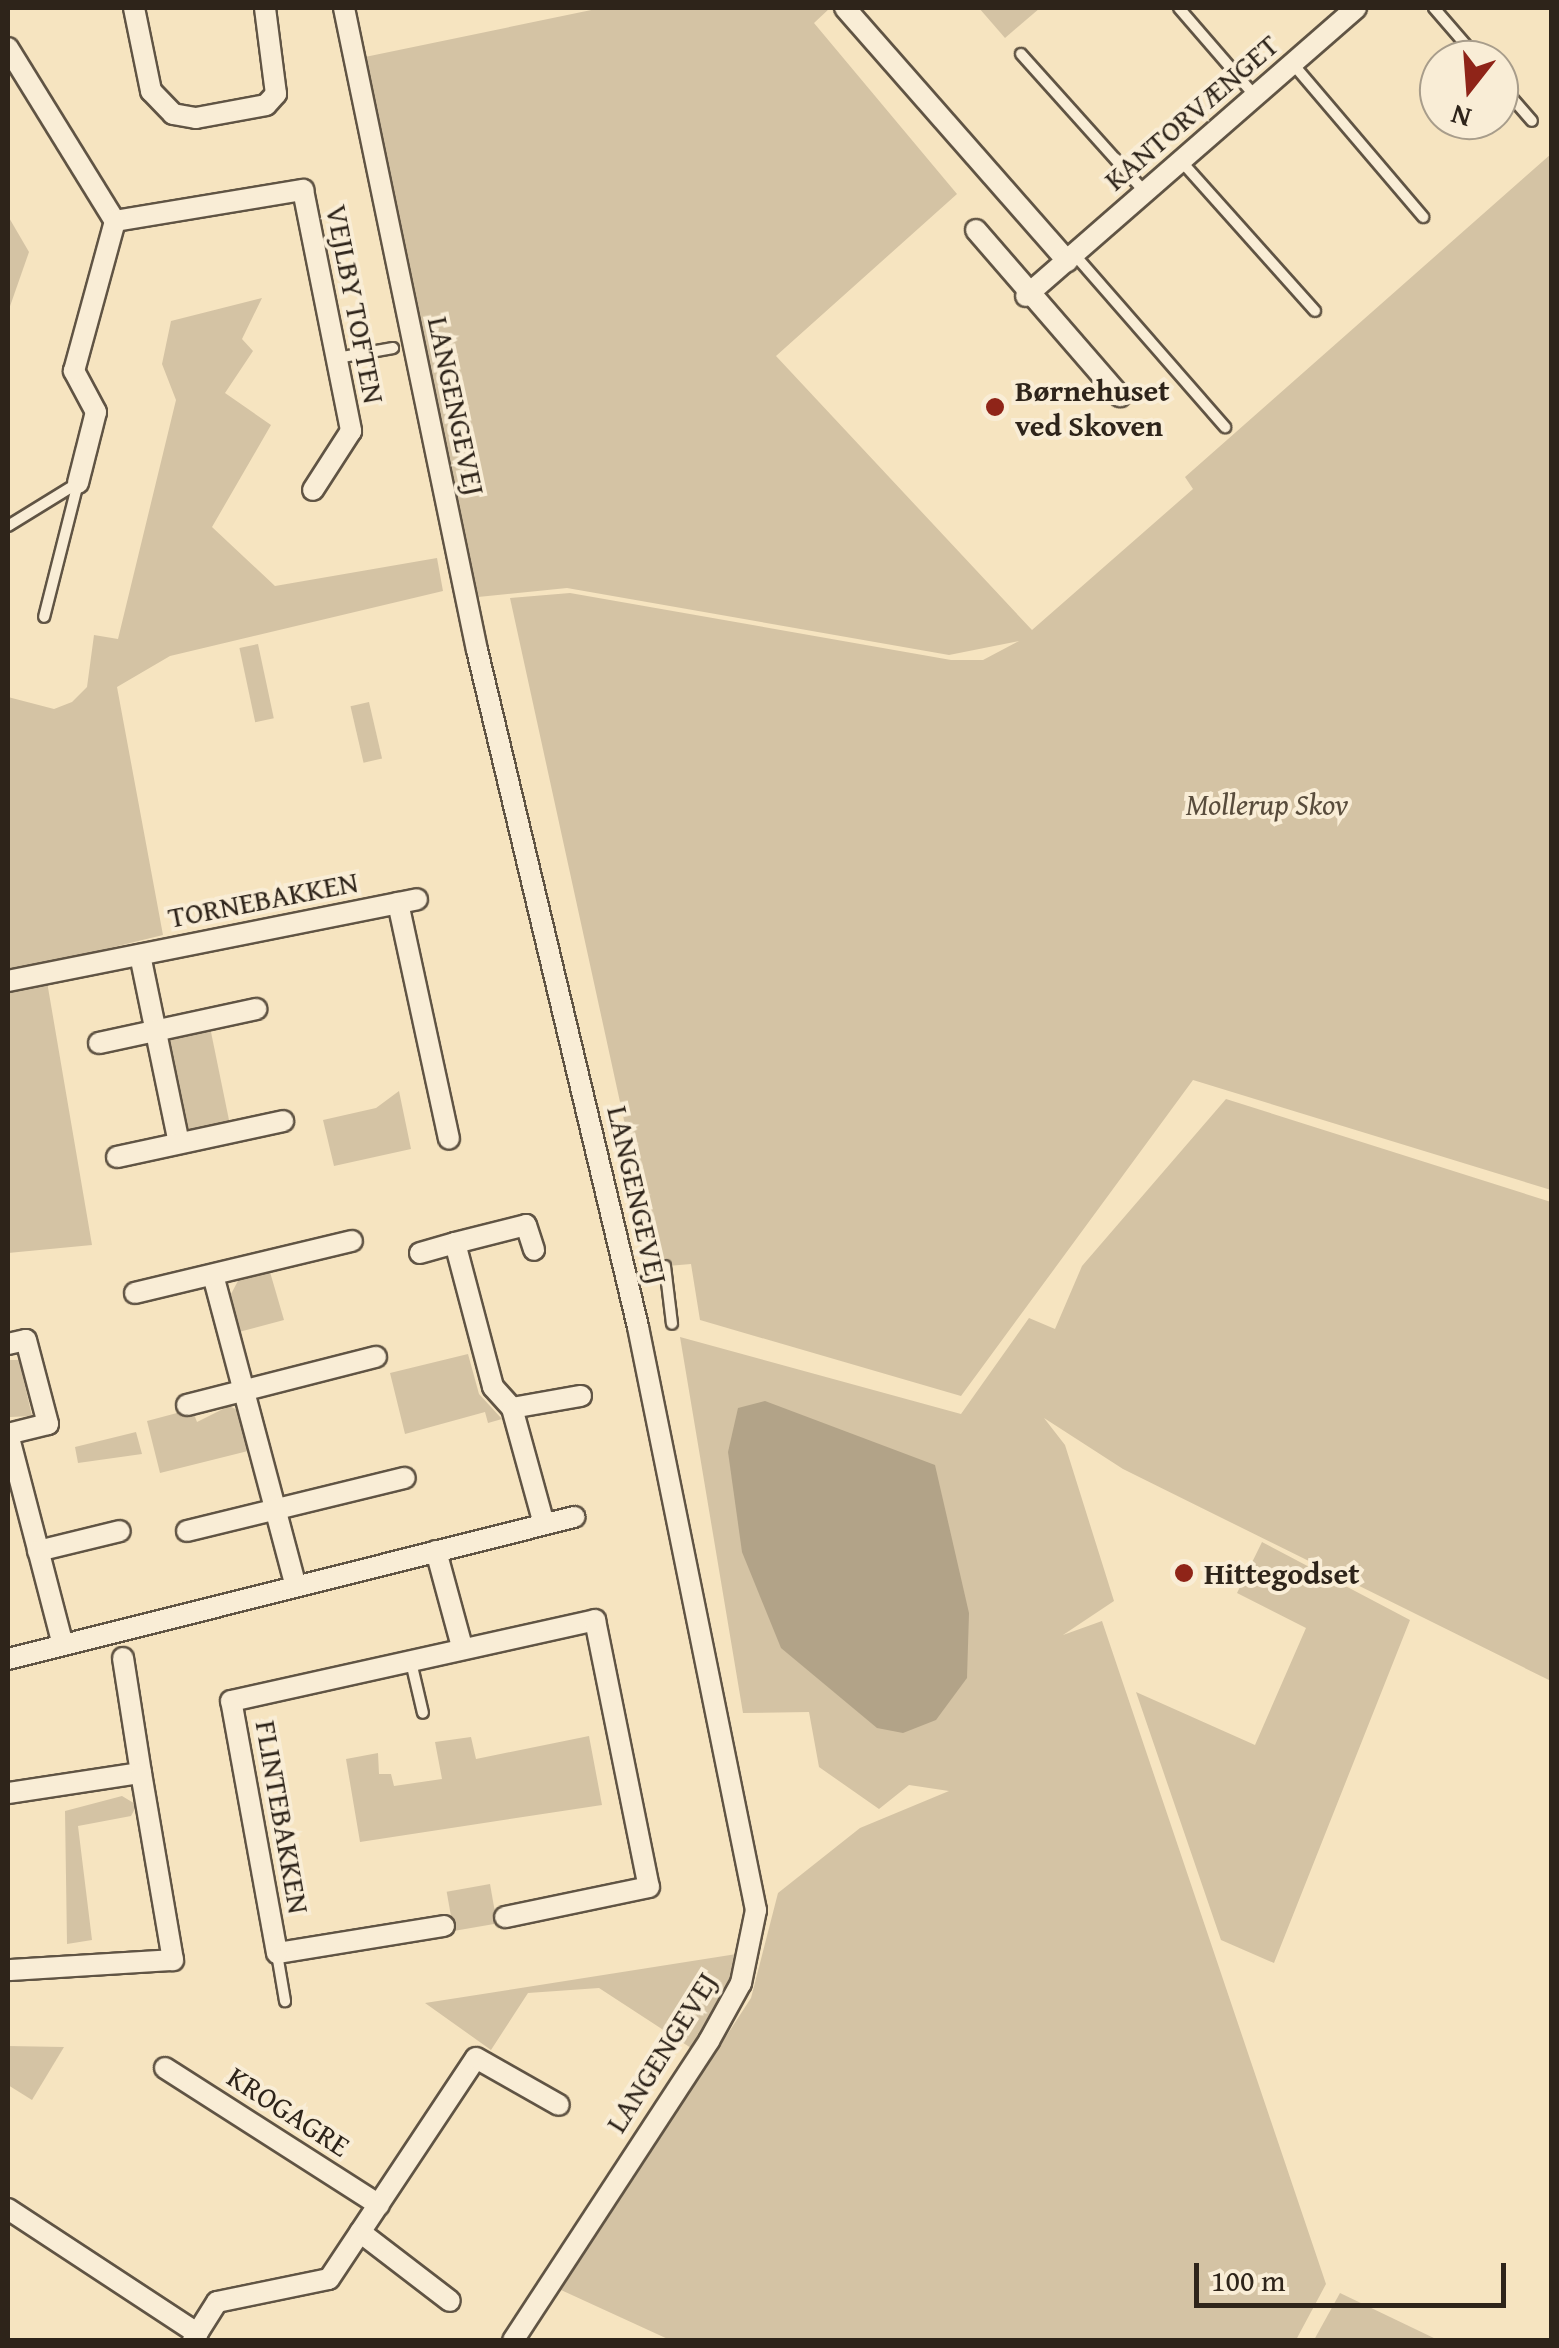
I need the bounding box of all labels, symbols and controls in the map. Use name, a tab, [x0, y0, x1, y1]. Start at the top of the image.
street label: KANTORVÆNGET	[1096, 26, 1286, 198]
north arrow	[1419, 40, 1519, 140]
text: N	[1446, 95, 1476, 140]
street label: VEJLBY TOFTEN	[319, 202, 393, 406]
street label: LANGENGEVEJ	[420, 313, 494, 499]
place label: Børnehuset ved Skoven	[1015, 372, 1170, 442]
marker: Børnehuset ved Skoven	[984, 396, 1006, 418]
park label: Mollerup Skov	[1186, 786, 1348, 822]
street label: TORNEBAKKEN	[165, 863, 361, 935]
street label: LANGENGEVEJ	[600, 1102, 676, 1288]
place label: Hittegodset	[1204, 1555, 1359, 1591]
marker: Hittegodset	[1173, 1562, 1195, 1584]
street label: FLINTEBAKKEN	[248, 1718, 318, 1916]
street label: LANGENGEVEJ	[598, 1965, 724, 2139]
street label: KROGAGRE	[221, 2058, 357, 2164]
scale bar	[1199, 2243, 1512, 2305]
text: 100 m	[1211, 2258, 1285, 2302]

